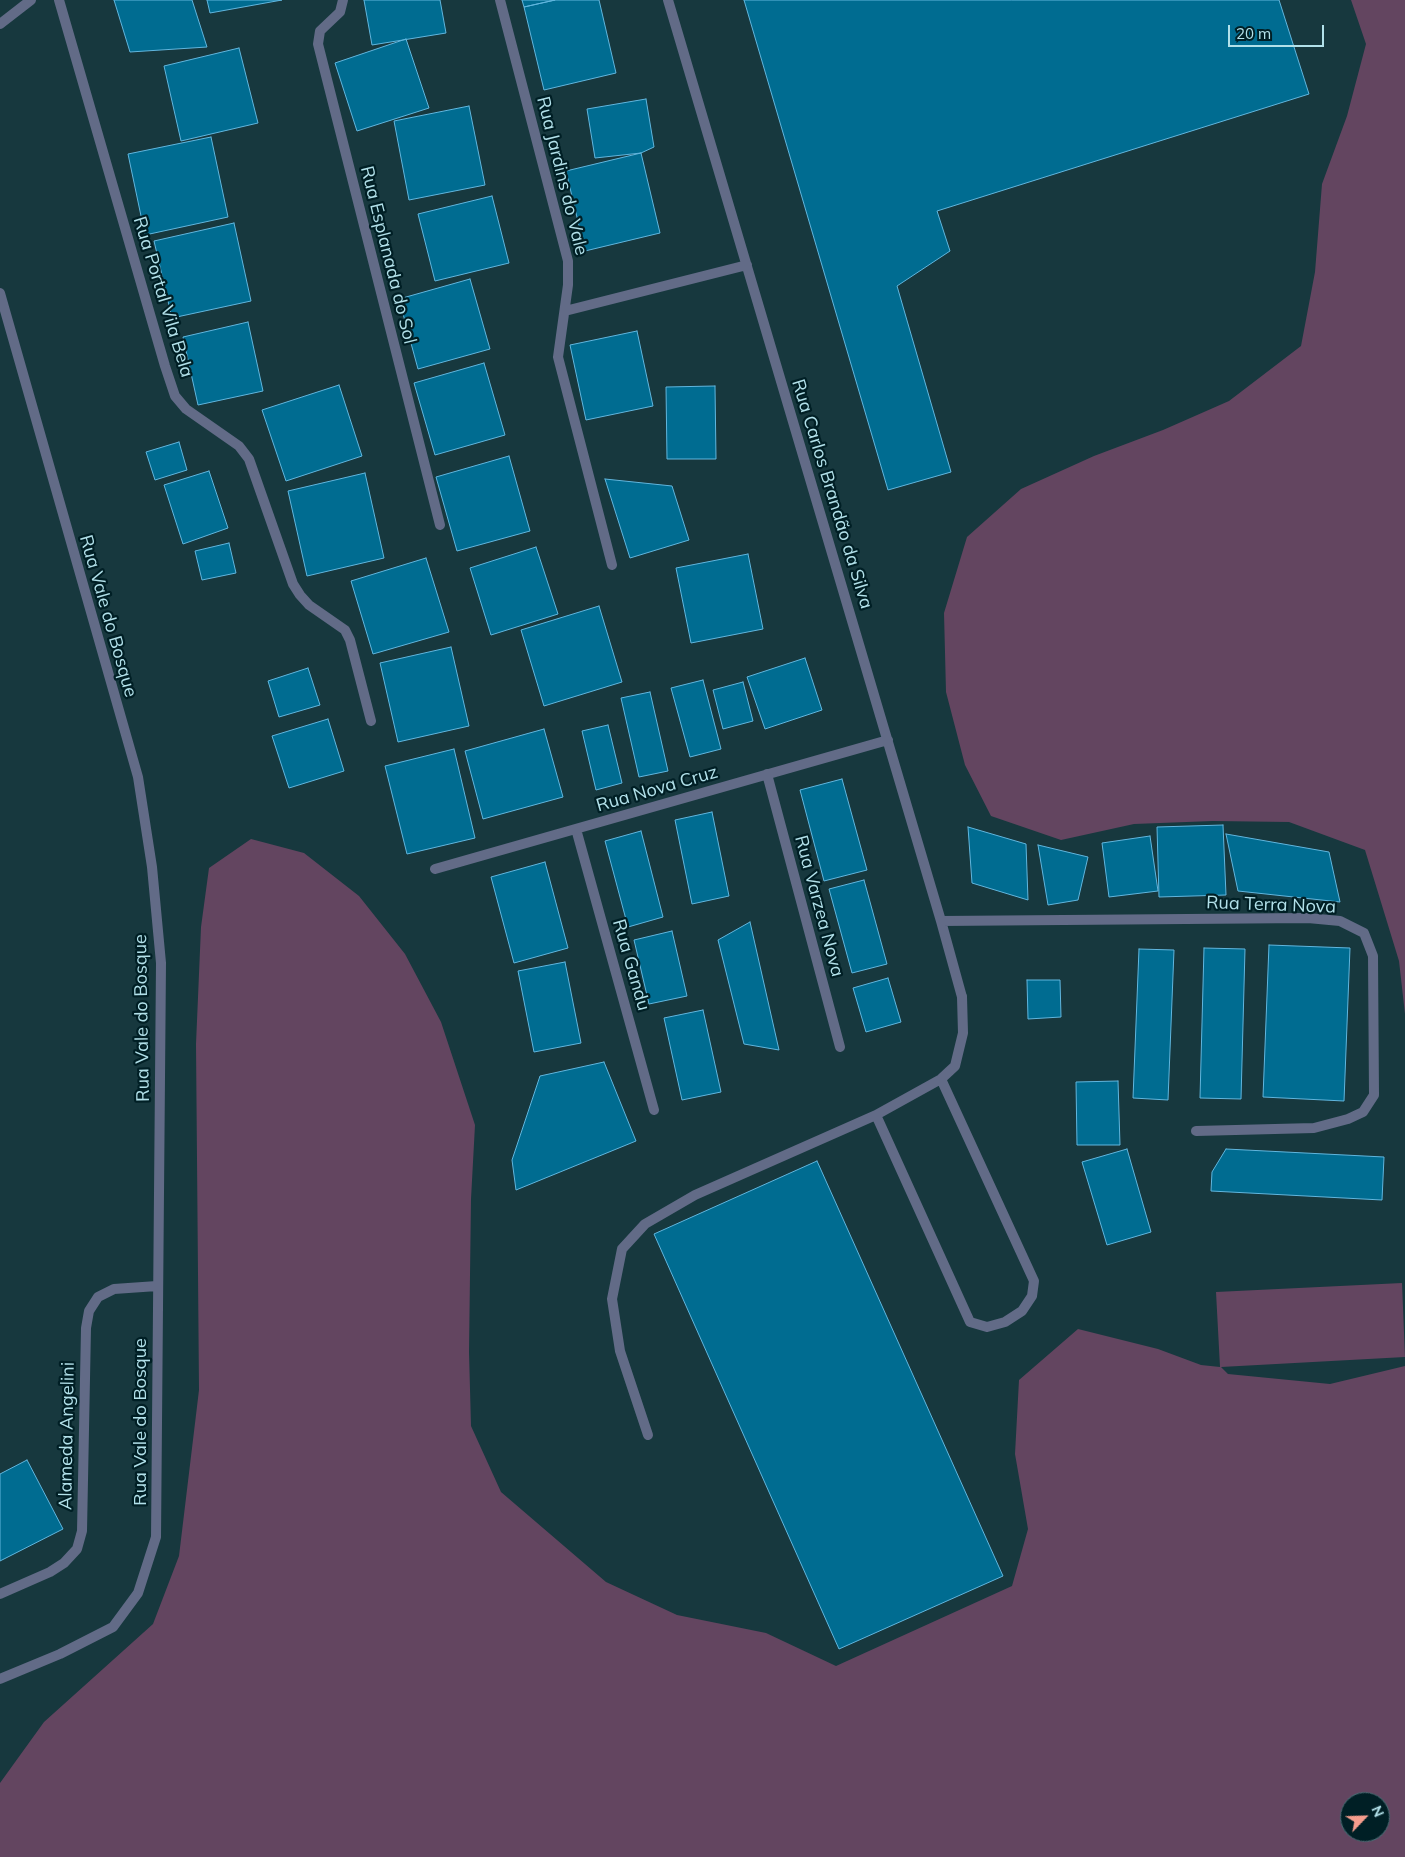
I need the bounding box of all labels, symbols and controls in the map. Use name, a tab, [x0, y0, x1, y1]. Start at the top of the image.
scale bar	[1230, 15, 1326, 47]
text: 20 m	[1236, 24, 1271, 43]
street label: Rua Jardins do Vale	[532, 94, 592, 258]
street label: Rua Esplanada do Sol	[355, 164, 421, 346]
street label: Rua Portal Vila Bela	[128, 214, 198, 380]
street label: Rua Carlos Brandão da Silva	[787, 377, 877, 611]
street label: Rua Vale do Bosque	[75, 532, 141, 700]
street label: Rua Nova Cruz	[594, 761, 720, 817]
street label: Rua Varzea Nova	[790, 833, 848, 979]
street label: Rua Terra Nova	[1206, 892, 1336, 918]
street label: Rua Gandu	[608, 917, 654, 1013]
street label: Rua Vale do Bosque	[130, 934, 154, 1102]
street label: Rua Vale do Bosque	[130, 1338, 152, 1506]
street label: Alameda Angelini	[55, 1362, 79, 1510]
north arrow	[1340, 1792, 1390, 1842]
text: N	[1367, 1803, 1388, 1820]

